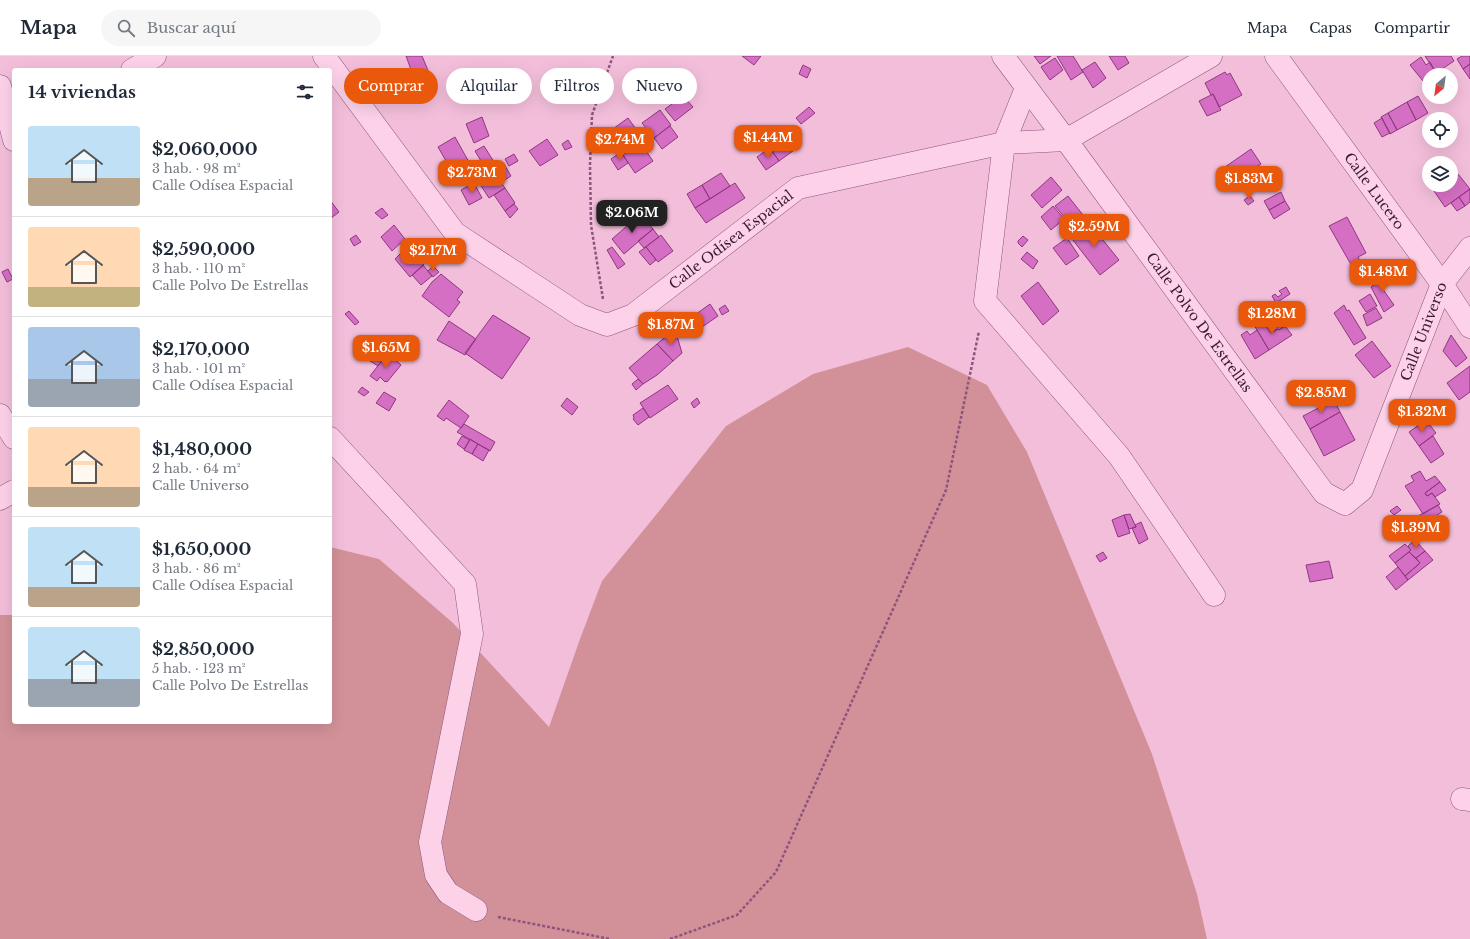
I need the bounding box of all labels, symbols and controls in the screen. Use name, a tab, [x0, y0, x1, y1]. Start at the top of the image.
search box	[101, 10, 381, 46]
text: Mapa	[20, 16, 77, 39]
icon: search	[115, 17, 137, 39]
text: Buscar aquí	[147, 18, 236, 37]
text: Mapa	[1247, 19, 1287, 37]
text: Capas	[1309, 19, 1352, 37]
text: Compartir	[1374, 19, 1450, 37]
chip: Comprar	[344, 68, 438, 104]
chip: Alquilar	[446, 68, 532, 104]
chip: Filtros	[540, 68, 614, 104]
chip: Nuevo	[622, 68, 697, 104]
north arrow	[1422, 68, 1458, 104]
map controls	[1422, 68, 1458, 192]
icon: filters	[294, 81, 316, 103]
text: 14 viviendas	[28, 82, 136, 103]
button: locate	[1422, 112, 1458, 148]
pin: $1.44M	[735, 125, 801, 159]
pin: $2.74M	[587, 127, 653, 161]
text: $1.44M	[743, 129, 793, 146]
text: $2.74M	[595, 131, 645, 148]
text: $2,060,000	[152, 139, 258, 160]
icon: home	[60, 142, 108, 190]
street label: Calle Lucero	[1340, 149, 1408, 233]
button: layers	[1422, 156, 1458, 192]
text: 3 hab. · 98 m²	[152, 160, 241, 177]
pin: $2.73M	[439, 160, 505, 194]
text: $2.73M	[447, 164, 497, 181]
pin: $1.83M	[1216, 166, 1282, 200]
text: $1.83M	[1225, 170, 1273, 187]
text: Calle Odísea Espacial	[152, 177, 293, 194]
street label: Calle Odísea Espacial	[665, 186, 797, 293]
pin: $2.06M	[599, 200, 665, 234]
text: $2.06M	[605, 204, 659, 221]
pin: $2.59M	[1061, 214, 1127, 248]
text: $2.59M	[1068, 218, 1120, 235]
pin: $2.17M	[400, 238, 466, 272]
text: $2,590,000	[152, 239, 255, 260]
text: $2.17M	[409, 242, 457, 259]
icon: home	[60, 243, 108, 291]
street label: Calle Polvo De Estrellas	[1142, 249, 1256, 396]
pin: $1.48M	[1350, 259, 1416, 293]
text: 3 hab. · 110 m²	[152, 260, 245, 277]
text: $1.48M	[1358, 263, 1408, 280]
text: Calle Polvo De Estrellas	[152, 277, 308, 294]
street label: Calle Universo	[1396, 279, 1451, 384]
pin: $1.28M	[1239, 301, 1305, 335]
text: $1.28M	[1247, 305, 1297, 322]
pin: $1.87M	[638, 312, 704, 346]
text: $1.87M	[647, 316, 695, 333]
pin: $1.65M	[353, 335, 419, 369]
text: $2,170,000	[152, 339, 250, 360]
text: $1.65M	[362, 339, 410, 356]
icon: home	[60, 343, 108, 391]
text: 3 hab. · 101 m²	[152, 360, 245, 377]
text: Calle Odísea Espacial	[152, 377, 293, 394]
pin: $2.85M	[1288, 380, 1354, 414]
text: $2.85M	[1295, 384, 1347, 401]
pin: $1.32M	[1389, 399, 1455, 433]
text: $1.32M	[1397, 403, 1447, 420]
text: $1,480,000	[152, 439, 252, 460]
icon: home	[60, 443, 108, 491]
text: 2 hab. · 64 m²	[152, 460, 240, 477]
text: Calle Universo	[152, 477, 249, 494]
pin: $1.39M	[1383, 515, 1449, 549]
text: $1.39M	[1391, 519, 1441, 536]
text: $1,650,000	[152, 539, 251, 560]
icon: home	[60, 543, 108, 591]
text: 3 hab. · 86 m²	[152, 560, 241, 577]
text: Calle Odísea Espacial	[152, 577, 293, 594]
text: $2,850,000	[152, 639, 255, 660]
icon: home	[60, 643, 108, 691]
text: 5 hab. · 123 m²	[152, 660, 246, 677]
text: Calle Polvo De Estrellas	[152, 677, 308, 694]

